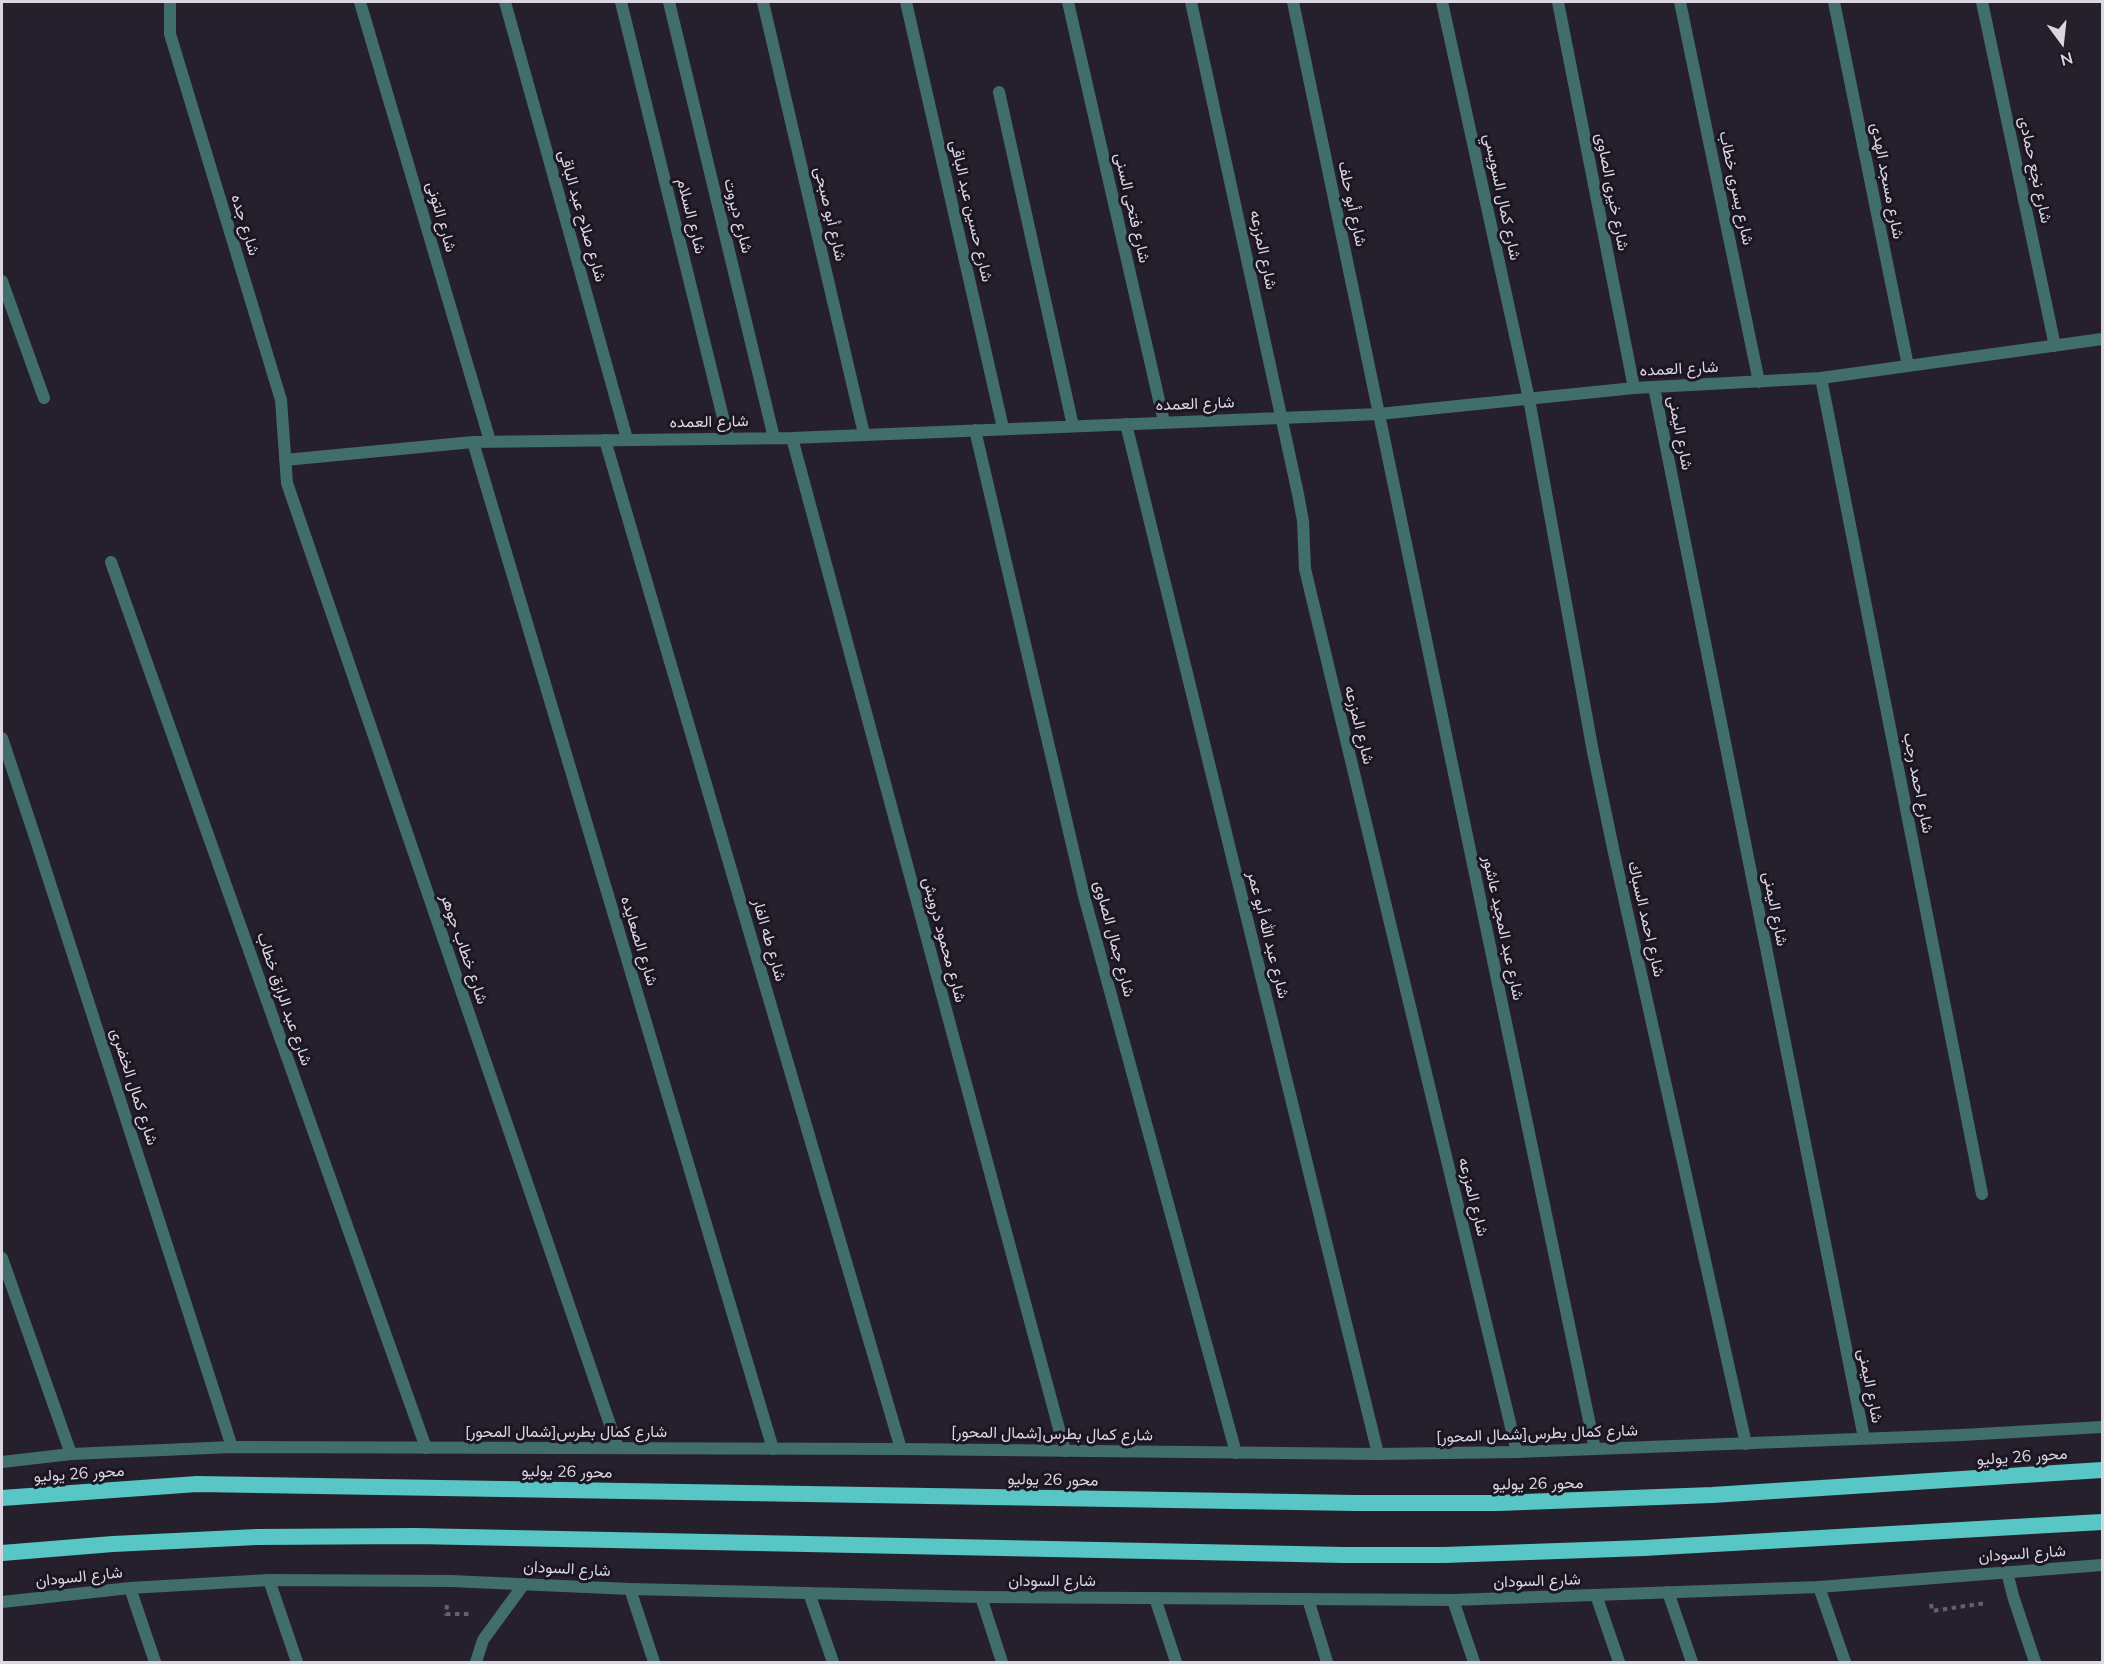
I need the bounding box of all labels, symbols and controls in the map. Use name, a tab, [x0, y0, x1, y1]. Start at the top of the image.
north arrow	[2032, 12, 2092, 72]
text: N	[2058, 48, 2075, 71]
street label: شارع نجع حمادى	[2014, 115, 2056, 225]
street label: شارع مسجد الهدى	[1866, 121, 1908, 241]
street label: شارع يسرى خطاب	[1715, 129, 1757, 247]
street label: شارع خيرى الصاوى	[1591, 131, 1633, 253]
street label: شارع كمال السويسي	[1479, 132, 1525, 262]
street label: شارع حسين عبد الباقى	[945, 138, 997, 284]
street label: شارع صلاح عبد الباقى	[554, 148, 610, 284]
street label: شارع فتحى السنى	[1110, 151, 1154, 265]
street label: شارع أبو حلف	[1334, 160, 1370, 248]
street label: شارع أبو صبحى	[810, 165, 850, 263]
street label: شارع السلام	[672, 176, 710, 256]
street label: شارع ديروت	[719, 177, 757, 255]
street label: شارع التونى	[422, 180, 460, 254]
street label: شارع جده	[227, 192, 263, 258]
street label: شارع المزرعه	[1245, 209, 1281, 291]
street label: شارع العمده	[1639, 357, 1719, 381]
street label: شارع العمده	[1155, 393, 1235, 415]
street label: شارع اليمنى	[1663, 394, 1697, 472]
street label: شارع العمده	[669, 412, 749, 432]
street label: شارع المزرعه	[1340, 684, 1378, 766]
street label: شارع احمد رجب	[1899, 731, 1937, 835]
street label: شارع عبد المجيد عاشور	[1478, 854, 1528, 1002]
street label: شارع احمد السباك	[1623, 859, 1669, 979]
street label: شارع عبد الله أبو عمر	[1243, 869, 1293, 1001]
street label: شارع اليمنى	[1758, 870, 1792, 948]
street label: شارع محمود درويش	[918, 875, 970, 1005]
street label: شارع جمال الصاوى	[1089, 879, 1139, 999]
street label: شارع خطاب جوهر	[436, 891, 492, 1007]
street label: شارع الصعايده	[616, 894, 662, 988]
street label: شارع طه الفار	[748, 896, 790, 984]
street label: شارع عبد الرازق خطاب	[252, 930, 316, 1068]
street label: شارع كمال الخضرى	[106, 1026, 162, 1148]
street label: شارع المزرعه	[1454, 1156, 1492, 1238]
street label: شارع اليمنى	[1853, 1347, 1887, 1425]
street label: شارع كمال بطرس[شمال المحور]	[1436, 1421, 1638, 1447]
street label: شارع كمال بطرس[شمال المحور]	[465, 1422, 667, 1442]
street label: شارع كمال بطرس[شمال المحور]	[951, 1423, 1153, 1445]
street label: محور 26 يوليو	[1976, 1444, 2068, 1470]
street label: محور 26 يوليو	[33, 1461, 125, 1487]
street label: محور 26 يوليو	[521, 1462, 613, 1482]
street label: محور 26 يوليو	[1007, 1470, 1099, 1490]
street label: محور 26 يوليو	[1492, 1474, 1584, 1494]
street label: شارع السودان	[1978, 1541, 2066, 1567]
street label: شارع السودان	[523, 1557, 611, 1581]
street label: شارع السودان	[34, 1563, 124, 1591]
street label: شارع السودان	[1493, 1570, 1581, 1592]
street label: شارع السودان	[1008, 1571, 1096, 1591]

